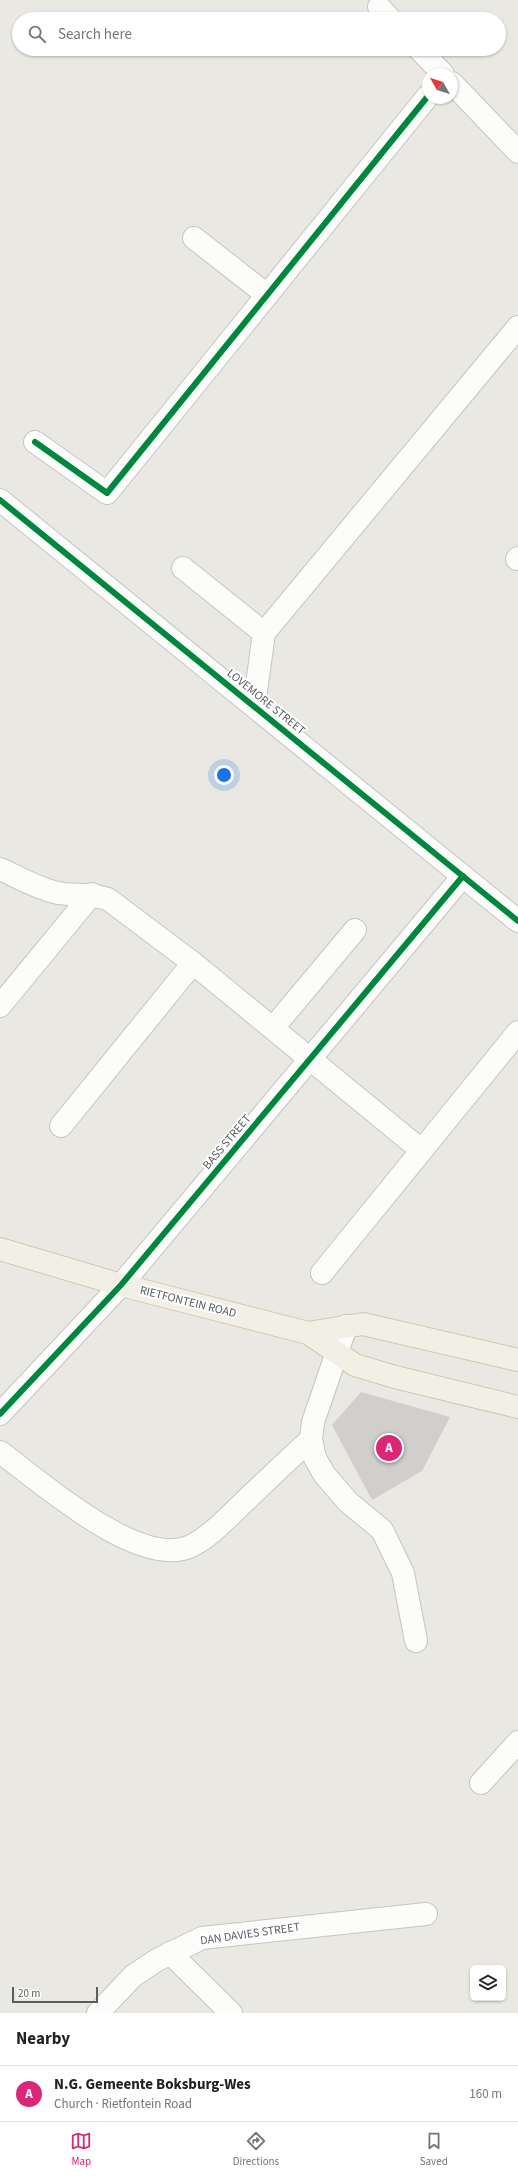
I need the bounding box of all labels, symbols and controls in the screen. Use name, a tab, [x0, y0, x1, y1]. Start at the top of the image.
search box	[12, 12, 506, 56]
icon: search	[26, 23, 48, 45]
text: Search here	[58, 24, 132, 45]
north arrow	[422, 68, 458, 104]
street label: LOVEMORE STREET	[223, 665, 309, 739]
your location	[214, 765, 234, 785]
street label: BASS STREET	[199, 1110, 255, 1173]
street label: RIETFONTEIN ROAD	[138, 1282, 238, 1322]
pin: A	[376, 1433, 402, 1463]
street label: DAN DAVIES STREET	[199, 1919, 302, 1949]
map controls	[470, 1965, 506, 2001]
button: layers	[470, 1965, 506, 2001]
scale bar	[12, 1985, 98, 2004]
text: 20 m	[18, 1986, 40, 2001]
text: Nearby	[16, 2027, 70, 2051]
text: N.G. Gemeente Boksburg-Wes	[54, 2074, 251, 2095]
text: A	[25, 2085, 33, 2103]
text: 160 m	[469, 2085, 502, 2103]
text: Church · Rietfontein Road	[54, 2095, 192, 2113]
tab: Map	[70, 2130, 92, 2169]
tab: Directions	[233, 2130, 279, 2169]
tab: Saved	[420, 2130, 448, 2169]

